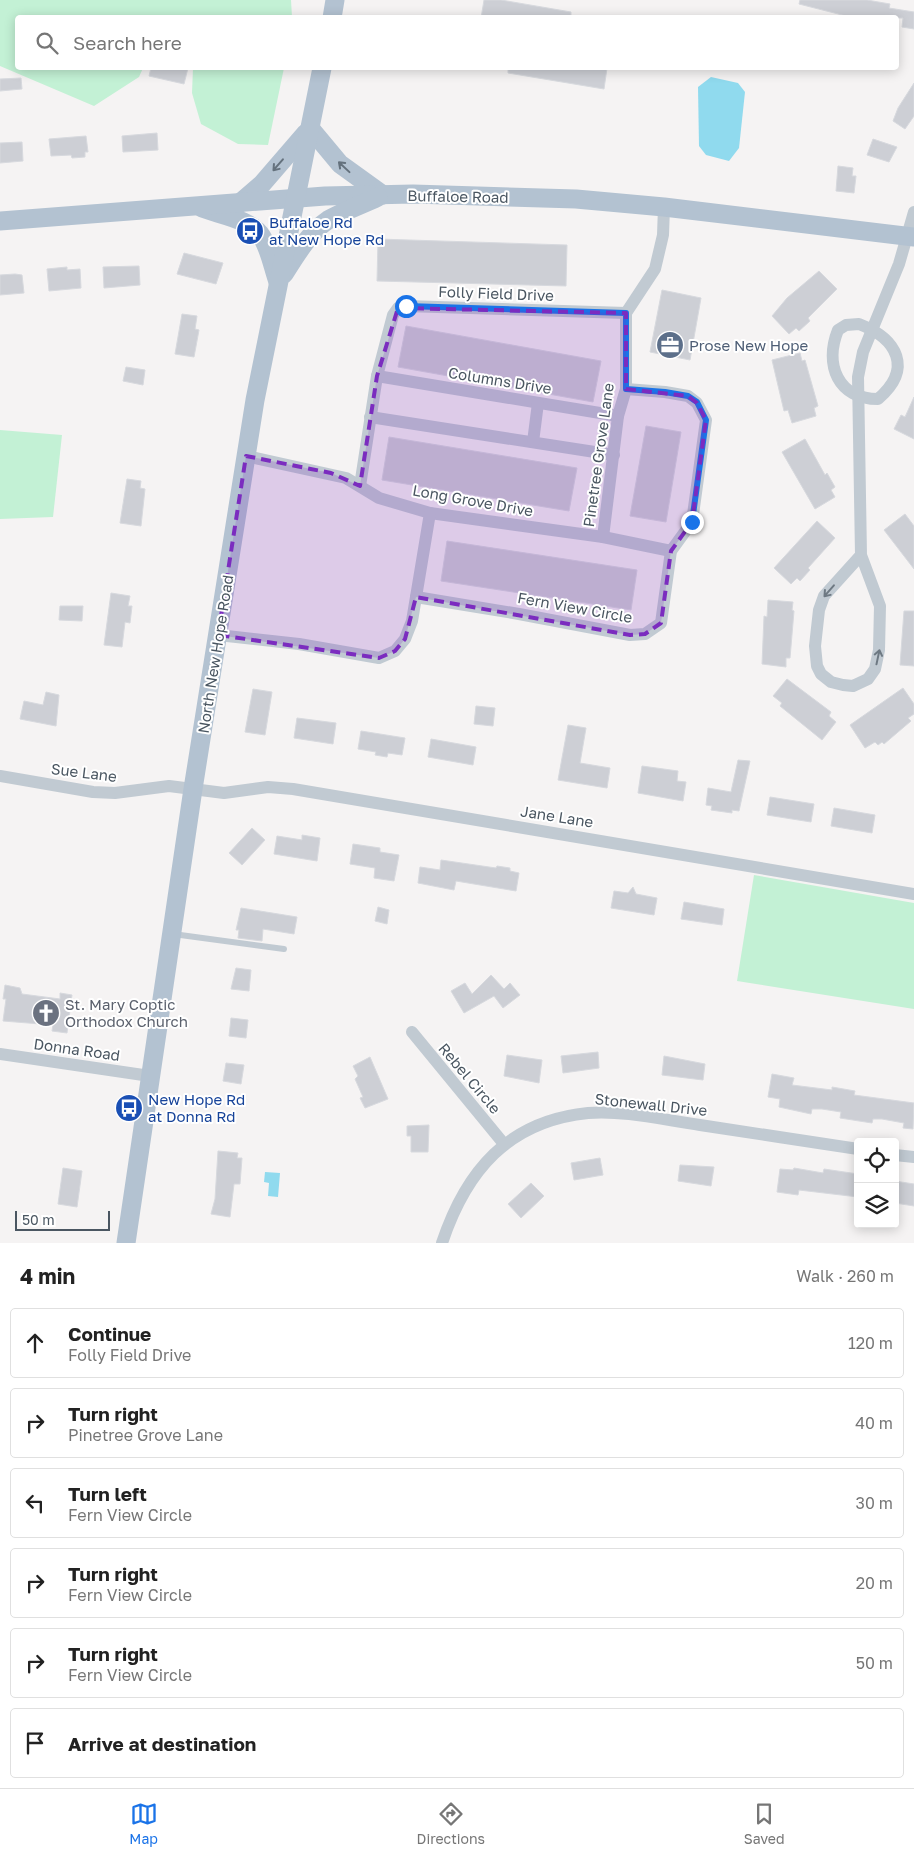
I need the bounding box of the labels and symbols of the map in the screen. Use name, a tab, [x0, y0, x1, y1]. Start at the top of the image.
one-way arrow	[272, 159, 284, 172]
one-way arrow	[337, 161, 350, 173]
street label: Buffaloe Road	[407, 186, 509, 206]
place label: Buffaloe Rd at New Hope Rd	[269, 213, 384, 248]
bus stop icon: Buffaloe Rd at New Hope Rd	[235, 216, 265, 246]
street label: Folly Field Drive	[438, 282, 554, 304]
route start	[395, 295, 418, 318]
office icon: Prose New Hope	[655, 330, 685, 360]
place label: Prose New Hope	[689, 336, 808, 354]
street label: Columns Drive	[447, 363, 553, 397]
street label: Pinetree Grove Lane	[579, 382, 617, 528]
street label: Long Grove Drive	[411, 481, 535, 520]
route end	[681, 511, 704, 534]
street label: North New Hope Road	[194, 573, 236, 735]
one-way arrow	[823, 584, 834, 597]
street label: Fern View Circle	[516, 588, 634, 626]
one-way arrow	[873, 650, 883, 666]
street label: Sue Lane	[50, 759, 118, 785]
street label: Jane Lane	[519, 801, 595, 831]
place label: St. Mary Coptic Orthodox Church	[65, 995, 188, 1030]
church icon: St. Mary Coptic Orthodox Church	[31, 998, 61, 1028]
street label: Donna Road	[33, 1034, 121, 1064]
street label: Rebel Circle	[435, 1039, 505, 1117]
street label: Stonewall Drive	[594, 1089, 708, 1119]
place label: New Hope Rd at Donna Rd	[148, 1090, 245, 1125]
bus stop icon: New Hope Rd at Donna Rd	[114, 1093, 144, 1123]
scale bar	[15, 1208, 110, 1231]

